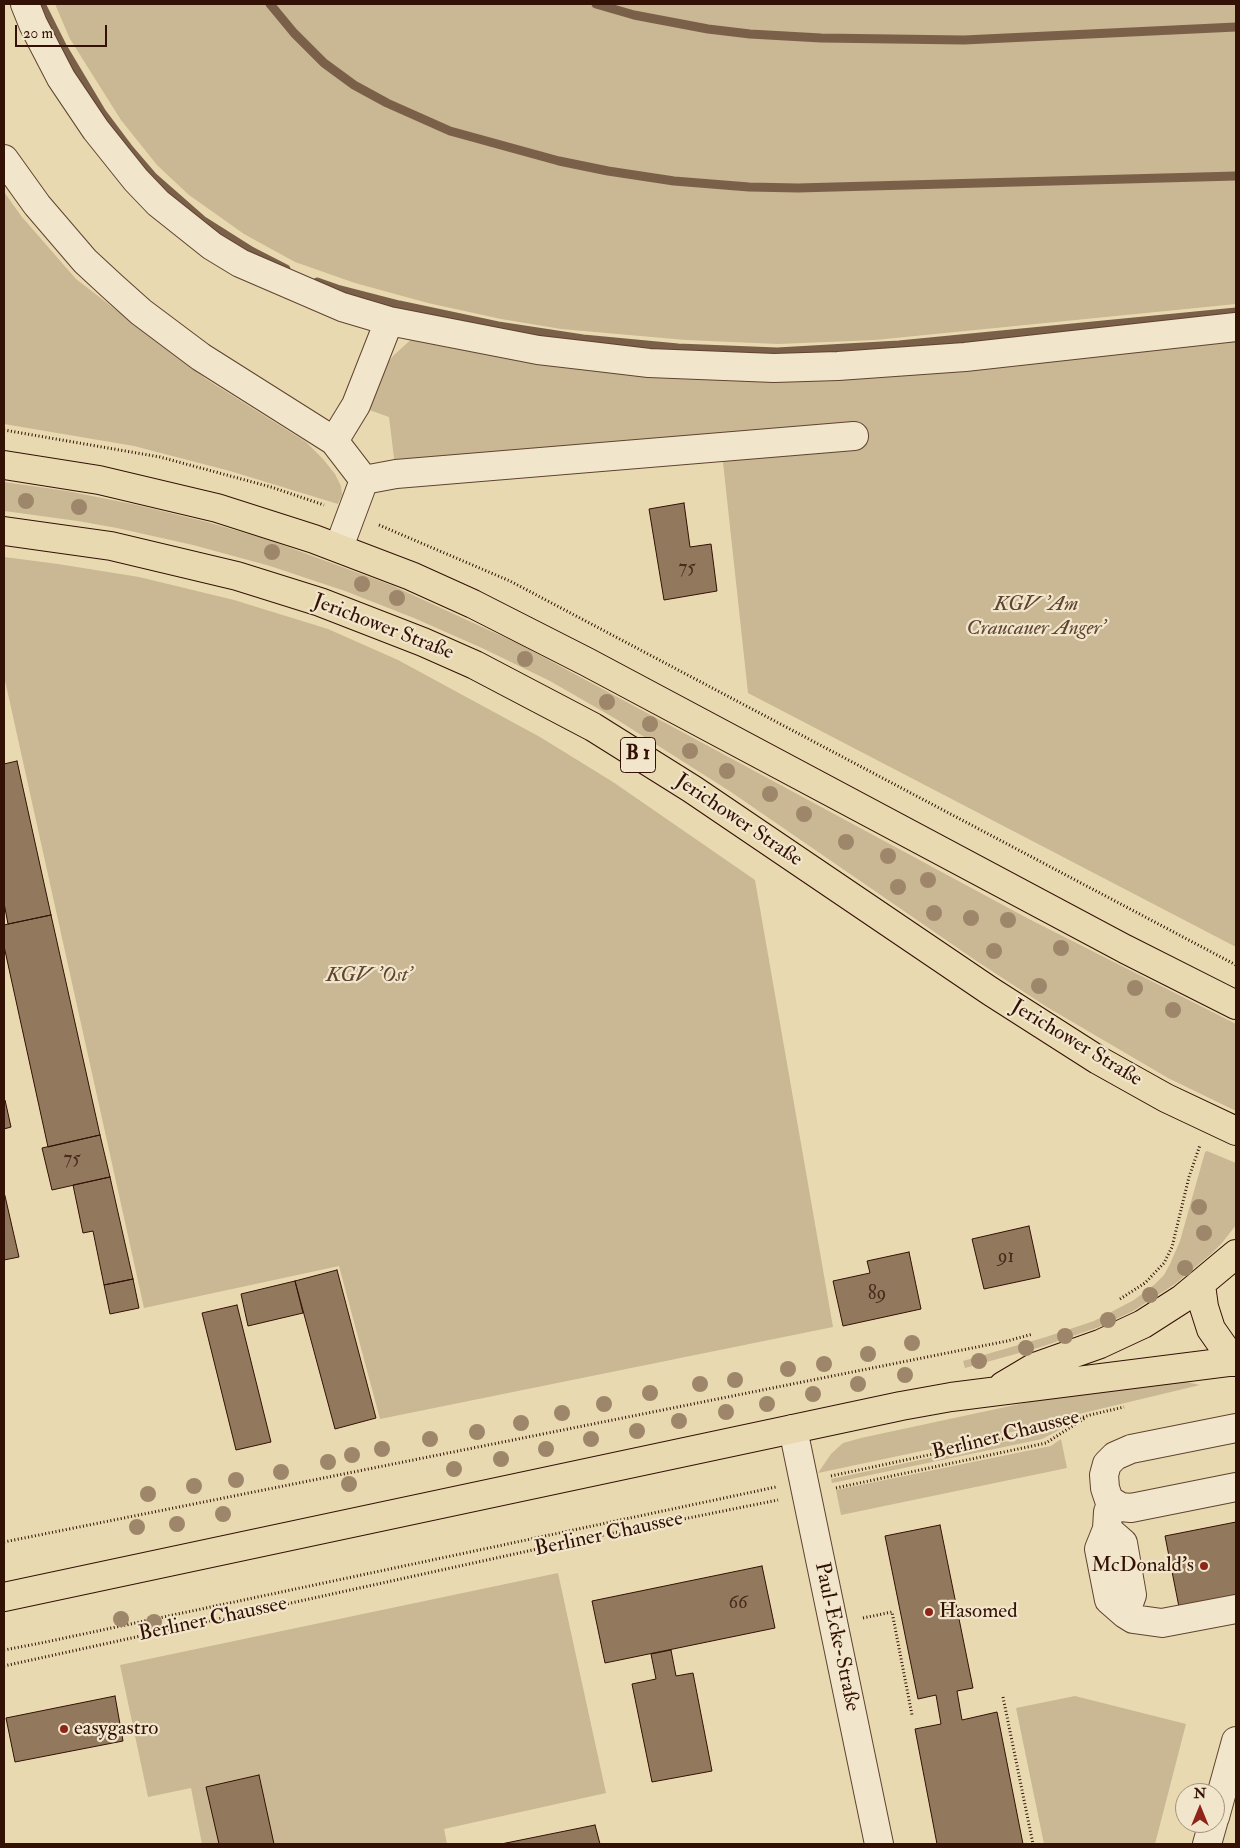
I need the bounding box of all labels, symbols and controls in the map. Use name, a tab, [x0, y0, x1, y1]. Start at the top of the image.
scale bar	[18, 15, 110, 47]
text: 20 m	[23, 24, 53, 43]
house number: 75	[678, 558, 696, 580]
street label: Jerichower Straße	[309, 590, 457, 666]
park label: KGV 'Am Craucauer Anger'	[966, 592, 1106, 642]
road number: B 1	[620, 738, 656, 772]
street label: Jerichower Straße	[669, 769, 807, 873]
park label: KGV 'Ost'	[326, 963, 412, 989]
street label: Jerichower Straße	[1006, 995, 1146, 1093]
house number: 75	[63, 1149, 81, 1171]
house number: 91	[998, 1247, 1014, 1269]
house number: 89	[868, 1284, 886, 1306]
street label: Berliner Chaussee	[930, 1406, 1082, 1466]
street label: Berliner Chaussee	[533, 1507, 685, 1563]
place label: McDonald's	[1091, 1553, 1194, 1579]
street label: Paul-Ecke-Straße	[808, 1560, 864, 1714]
marker: McDonald's	[1198, 1560, 1210, 1572]
street label: Berliner Chaussee	[137, 1592, 289, 1648]
house number: 66	[728, 1593, 748, 1615]
place label: Hasomed	[939, 1599, 1017, 1625]
marker: Hasomed	[923, 1606, 935, 1618]
place label: easygastro	[74, 1716, 158, 1742]
marker: easygastro	[58, 1723, 70, 1735]
north arrow	[1175, 1783, 1225, 1833]
text: N	[1194, 1785, 1206, 1802]

